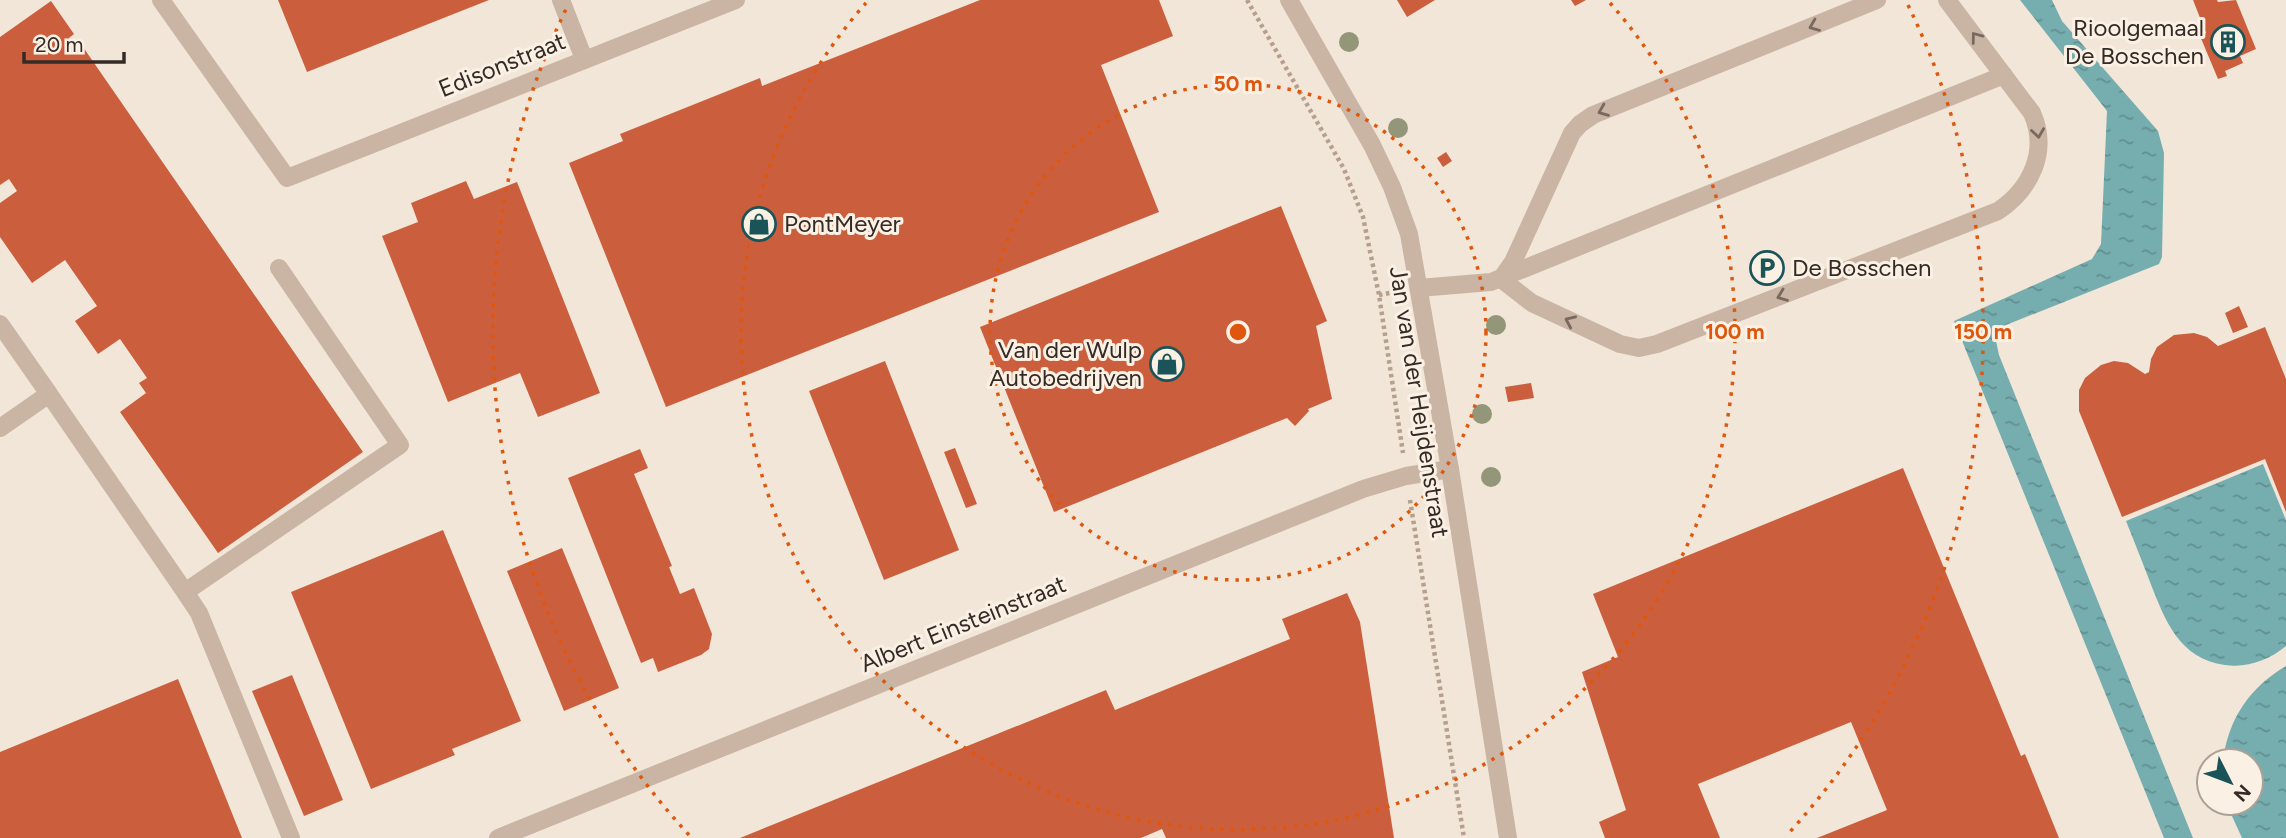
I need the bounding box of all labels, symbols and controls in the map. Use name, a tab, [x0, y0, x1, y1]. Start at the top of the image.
place label: Rioolgemaal De Bosschen	[2065, 13, 2204, 70]
one-way arrow	[1809, 17, 1821, 31]
scale bar	[24, 21, 124, 65]
building icon: Rioolgemaal De Bosschen	[2209, 23, 2247, 61]
street label: Edisonstraat	[434, 26, 569, 103]
text: 20 m	[35, 32, 83, 57]
one-way arrow	[1972, 32, 1985, 45]
text: 50 m	[1213, 71, 1263, 96]
one-way arrow	[1598, 103, 1610, 117]
one-way arrow	[2030, 127, 2045, 139]
shop icon: PontMeyer	[740, 205, 778, 243]
place label: PontMeyer	[784, 209, 901, 238]
parking icon: De Bosschen	[1748, 249, 1786, 287]
place label: De Bosschen	[1792, 253, 1931, 282]
street label: Jan van der Heijdenstraat	[1384, 264, 1455, 540]
one-way arrow	[1777, 287, 1789, 301]
one-way arrow	[1565, 315, 1577, 329]
text: 100 m	[1705, 319, 1765, 344]
text: 150 m	[1954, 319, 2012, 344]
centre of rings	[1226, 320, 1250, 344]
place label: Van der Wulp Autobedrijven	[989, 335, 1142, 392]
shop icon: Van der Wulp Autobedrijven	[1148, 345, 1186, 383]
street label: Albert Einsteinstraat	[856, 569, 1070, 678]
north arrow	[2195, 747, 2265, 817]
text: N	[2229, 780, 2256, 806]

